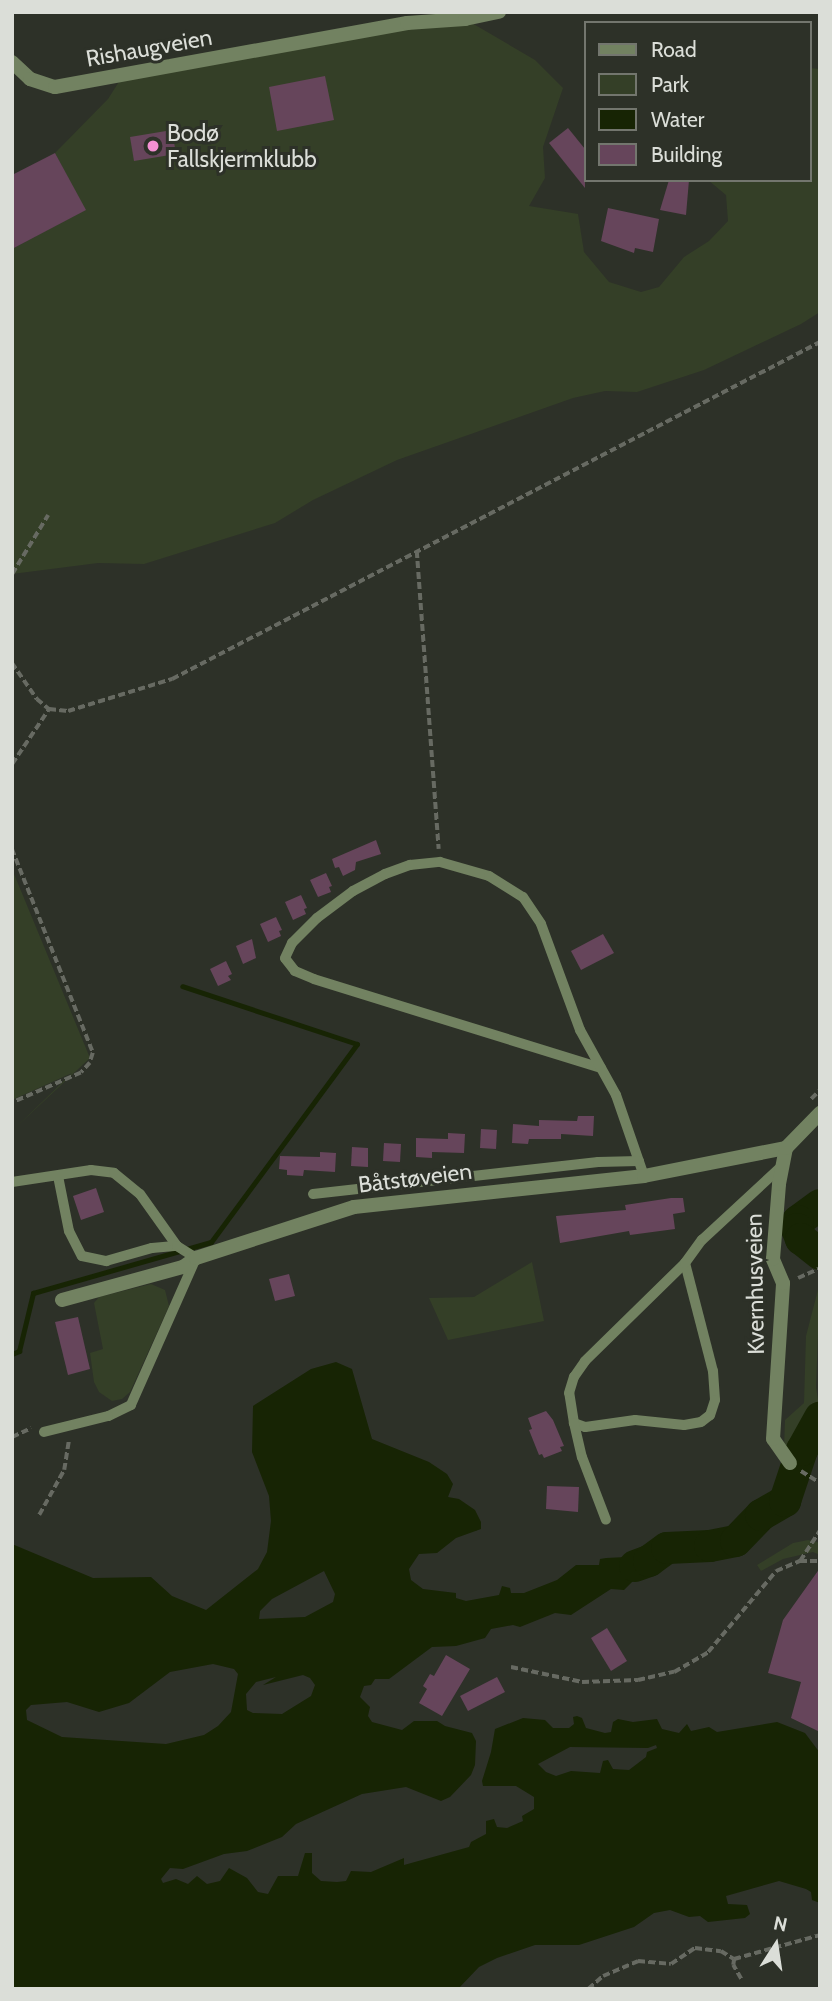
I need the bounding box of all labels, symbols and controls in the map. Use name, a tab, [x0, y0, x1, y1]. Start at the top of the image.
legend	[584, 21, 811, 182]
street label: Rishaugveien	[84, 23, 214, 73]
text: Road	[651, 37, 697, 62]
text: Park	[651, 72, 689, 97]
text: Water	[651, 107, 704, 132]
place label: Bodø Fallskjermklubb	[167, 119, 317, 173]
marker: Bodø Fallskjermklubb	[145, 138, 161, 154]
text: Building	[651, 142, 722, 167]
street label: Båtstøveien	[357, 1157, 473, 1199]
street label: Kvernhusveien	[740, 1213, 770, 1355]
north arrow	[741, 1910, 811, 1980]
text: N	[772, 1911, 789, 1937]

